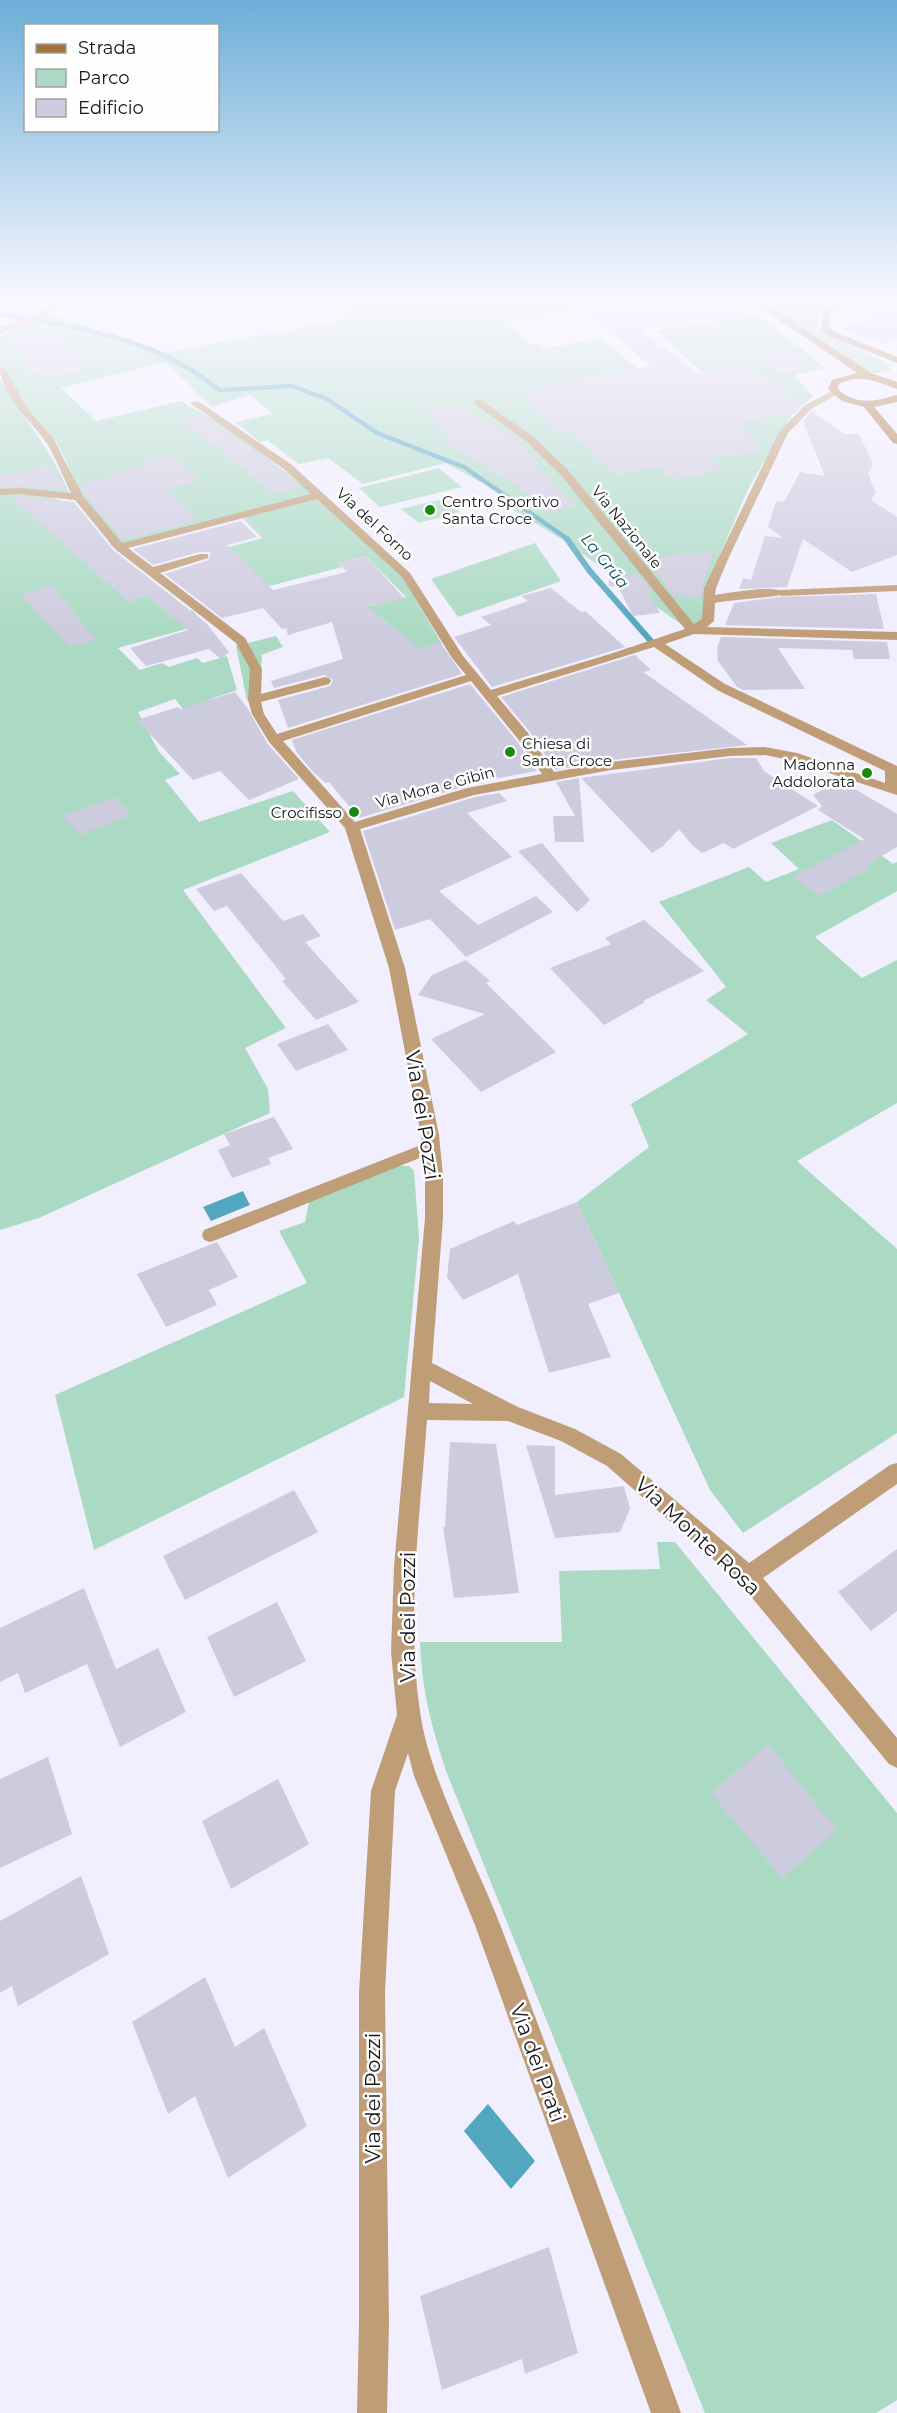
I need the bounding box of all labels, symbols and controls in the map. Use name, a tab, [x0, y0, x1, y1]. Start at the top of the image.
legend	[24, 24, 219, 132]
text: Strada	[78, 37, 136, 59]
text: Parco	[78, 67, 130, 89]
text: Edificio	[78, 97, 144, 119]
street label: Via Nazionale	[588, 482, 666, 572]
street label: Via del Forno	[333, 484, 417, 564]
place label: Centro Sportivo Santa Croce	[442, 492, 559, 528]
marker: Centro Sportivo Santa Croce	[423, 503, 437, 517]
water label: La Grűa	[577, 530, 633, 592]
place label: Chiesa di Santa Croce	[522, 734, 612, 770]
marker: Chiesa di Santa Croce	[503, 745, 517, 759]
place label: Madonna Addolorata	[772, 755, 855, 791]
street label: Via Mora e Gibin	[374, 762, 496, 812]
marker: Madonna Addolorata	[860, 766, 874, 780]
place label: Crocifisso	[271, 803, 342, 822]
marker: Crocifisso	[347, 805, 361, 819]
street label: Via dei Pozzi	[400, 1048, 446, 1182]
street label: Via Monte Rosa	[630, 1471, 766, 1601]
street label: Via dei Pozzi	[395, 1552, 420, 1682]
street label: Via dei Prati	[505, 2000, 571, 2126]
street label: Via dei Pozzi	[360, 2033, 385, 2163]

